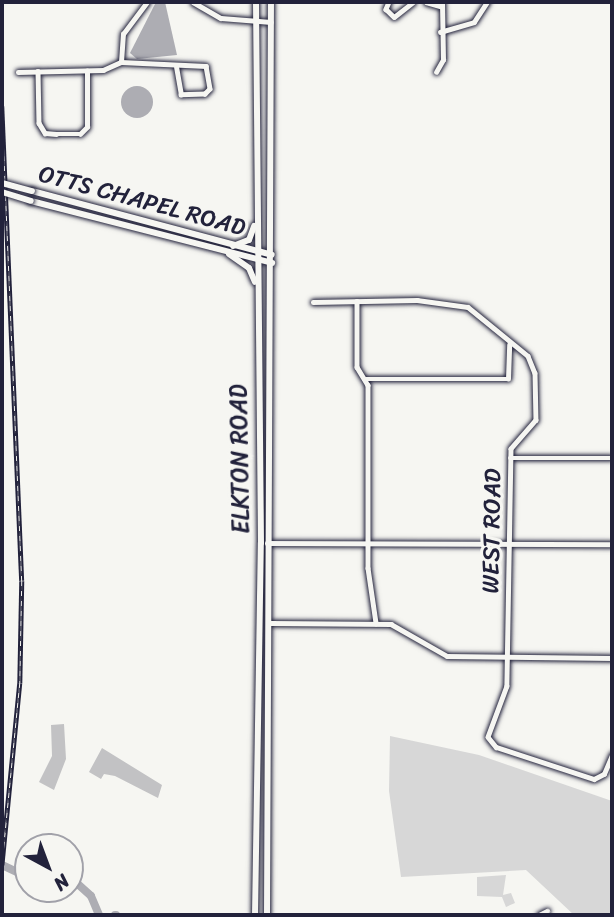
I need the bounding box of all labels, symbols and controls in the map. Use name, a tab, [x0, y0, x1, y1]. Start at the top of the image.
street label: OTTS CHAPEL ROAD	[35, 160, 249, 242]
street label: ELKTON ROAD	[224, 384, 256, 534]
street label: WEST ROAD	[477, 468, 507, 594]
north arrow	[14, 833, 84, 903]
text: N	[46, 866, 78, 899]

